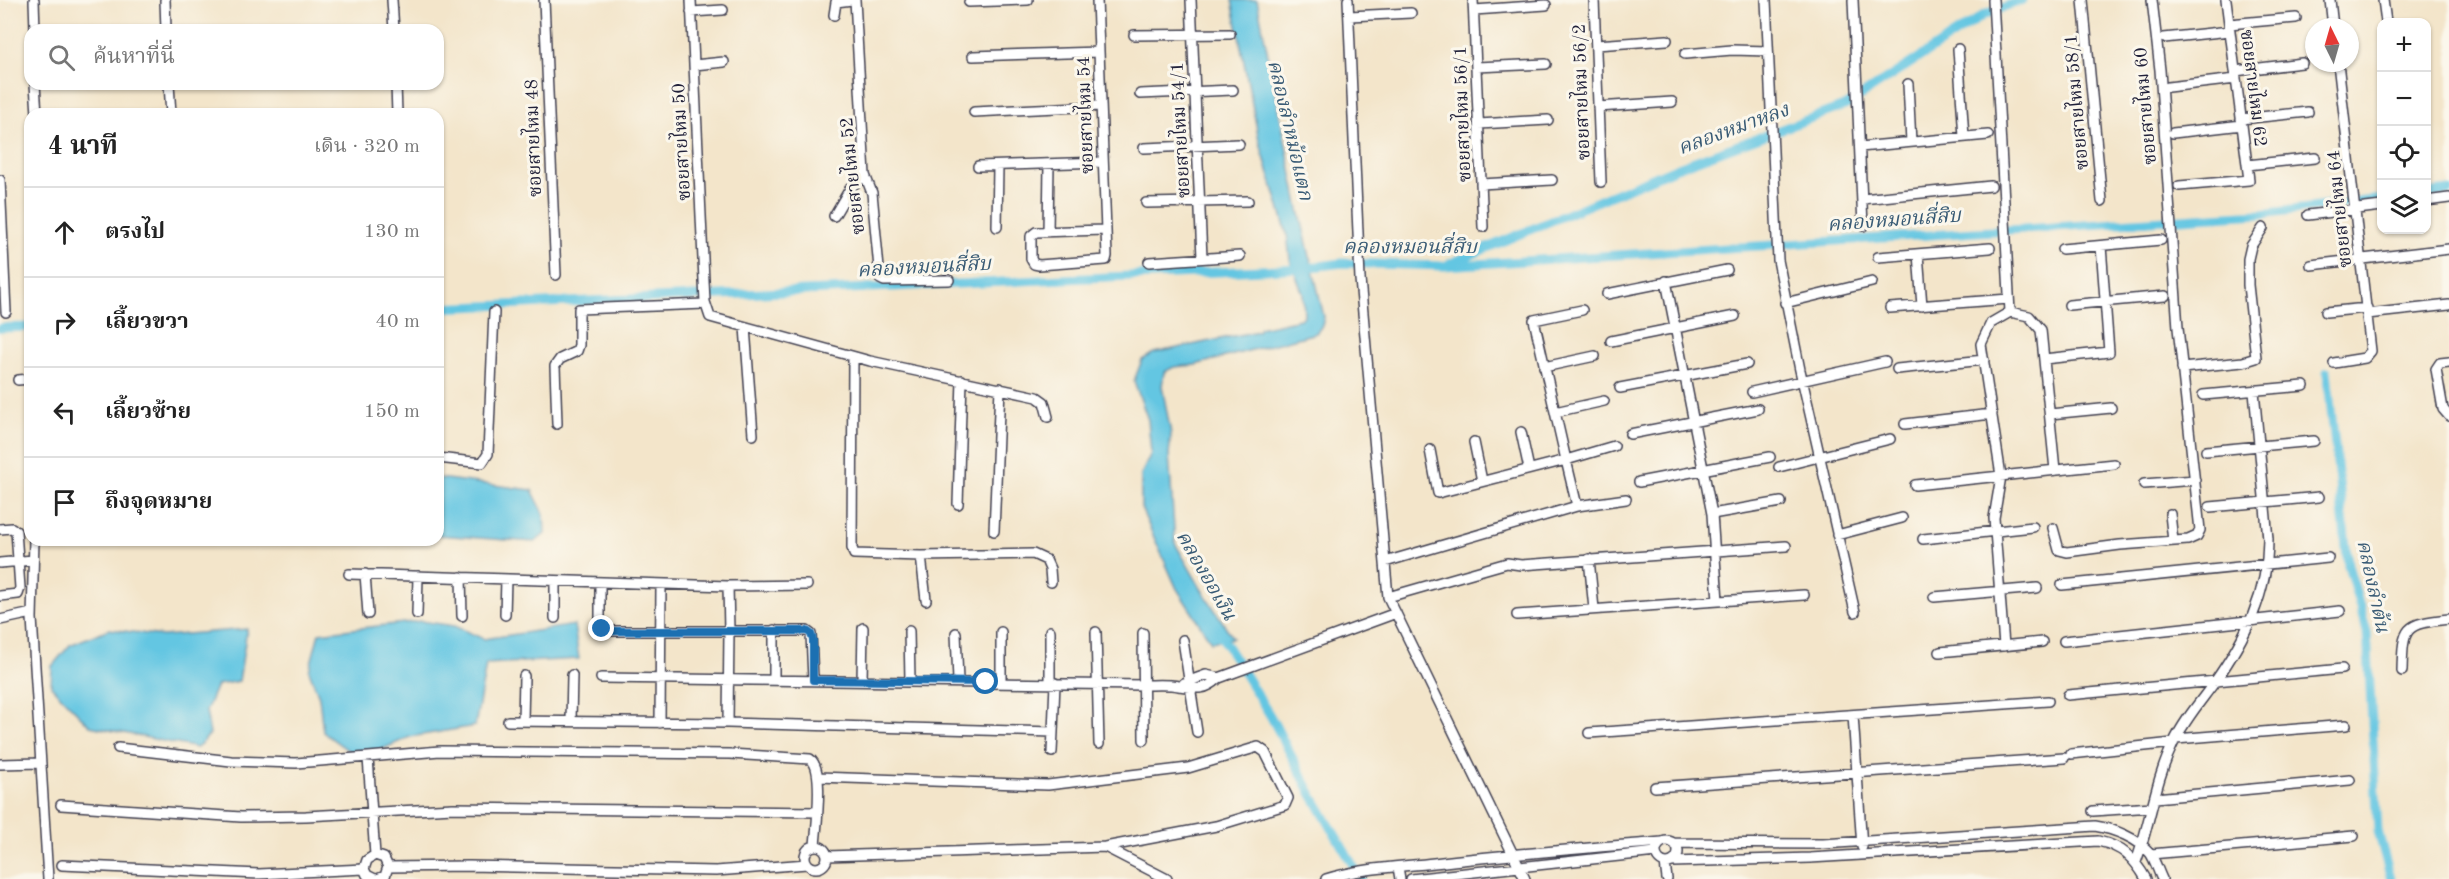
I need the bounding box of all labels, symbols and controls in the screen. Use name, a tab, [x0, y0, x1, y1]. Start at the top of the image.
north arrow	[2305, 18, 2359, 72]
map controls	[2377, 18, 2431, 234]
button: +	[2377, 18, 2431, 72]
street label: ซอยสายไหม 56/2	[1567, 23, 1593, 161]
search box	[24, 24, 444, 90]
street label: ซอยสายไหม 62	[2237, 28, 2273, 148]
street label: ซอยสายไหม 58/1	[2058, 33, 2092, 171]
icon: search	[45, 41, 78, 74]
street label: ซอยสายไหม 56/1	[1448, 45, 1474, 183]
text: ค้นหาที่นี่	[93, 46, 175, 68]
street label: ซอยสายไหม 60	[2128, 46, 2160, 166]
street label: ซอยสายไหม 54	[1071, 56, 1097, 174]
water label: คลองลำหม้อแตก	[1263, 58, 1318, 203]
street label: ซอยสายไหม 54/1	[1164, 61, 1194, 199]
button: −	[2377, 72, 2431, 126]
street label: ซอยสายไหม 48	[519, 79, 545, 197]
street label: ซอยสายไหม 50	[666, 83, 694, 202]
water label: คลองหมาหลง	[1676, 100, 1793, 159]
street label: ซอยสายไหม 52	[834, 116, 868, 236]
button: locate	[2377, 126, 2431, 180]
text: 4 นาที	[48, 134, 118, 160]
text: เดิน · 320 m	[314, 137, 420, 157]
street label: ซอยสายไหม 64	[2321, 149, 2355, 269]
button: layers	[2377, 180, 2431, 234]
water label: คลองหมอนสี่สิบ	[1826, 199, 1963, 236]
icon: ahead	[48, 216, 81, 249]
text: ตรงไป	[105, 221, 165, 243]
text: 130 m	[364, 222, 420, 242]
water label: คลองหมอนสี่สิบ	[1343, 231, 1478, 258]
water label: คลองหมอนสี่สิบ	[856, 247, 993, 281]
icon: right	[48, 306, 81, 339]
text: เลี้ยวขวา	[105, 311, 189, 333]
text: 40 m	[375, 312, 420, 332]
icon: left	[48, 396, 81, 429]
text: เลี้ยวซ้าย	[105, 401, 191, 423]
text: 150 m	[364, 402, 420, 422]
icon: arrive	[48, 486, 81, 519]
text: ถึงจุดหมาย	[105, 491, 212, 513]
water label: คลองออเงิน	[1172, 527, 1241, 625]
water label: คลองลำต้น	[2352, 538, 2395, 635]
route end	[588, 615, 614, 641]
route start	[972, 668, 998, 694]

